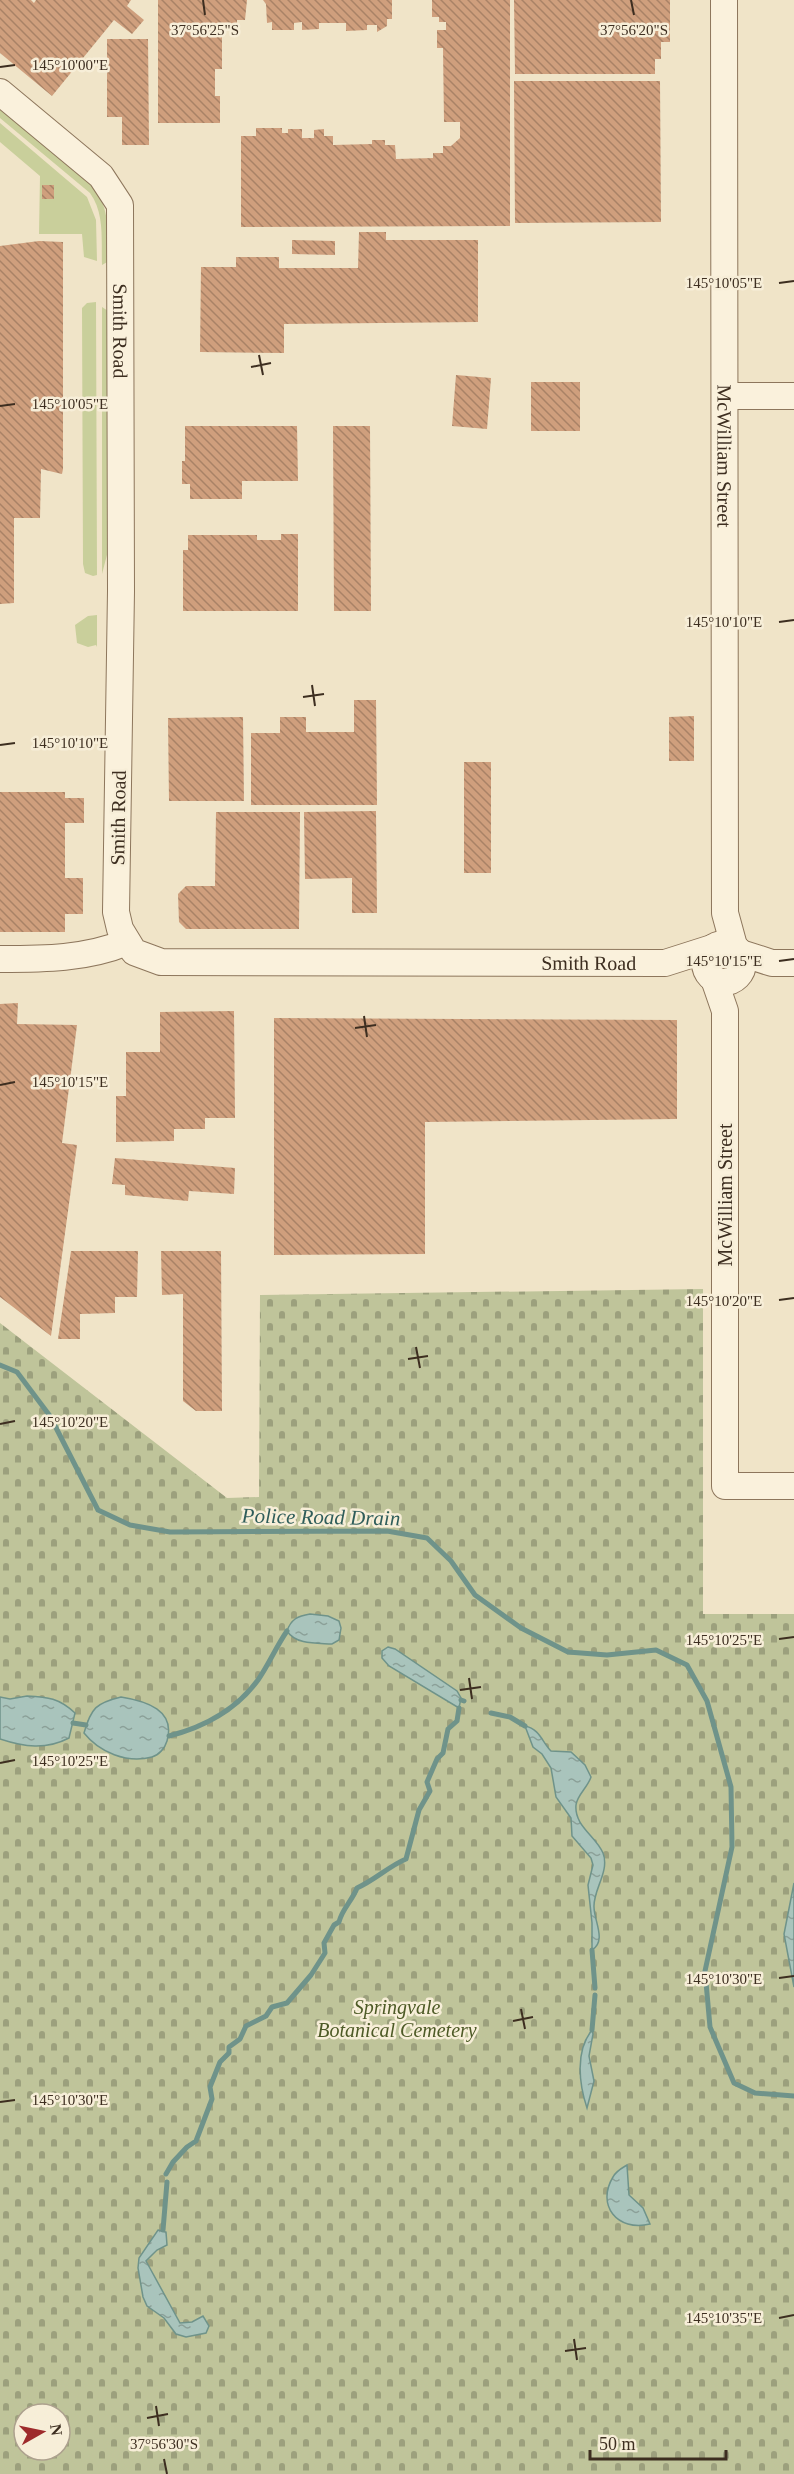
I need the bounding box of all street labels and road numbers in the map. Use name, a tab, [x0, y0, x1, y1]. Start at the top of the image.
street label: Smith Road	[109, 283, 131, 379]
street label: McWilliam Street	[713, 384, 736, 528]
street label: Smith Road	[106, 770, 130, 866]
street label: Smith Road	[541, 952, 636, 974]
street label: McWilliam Street	[714, 1123, 736, 1267]

